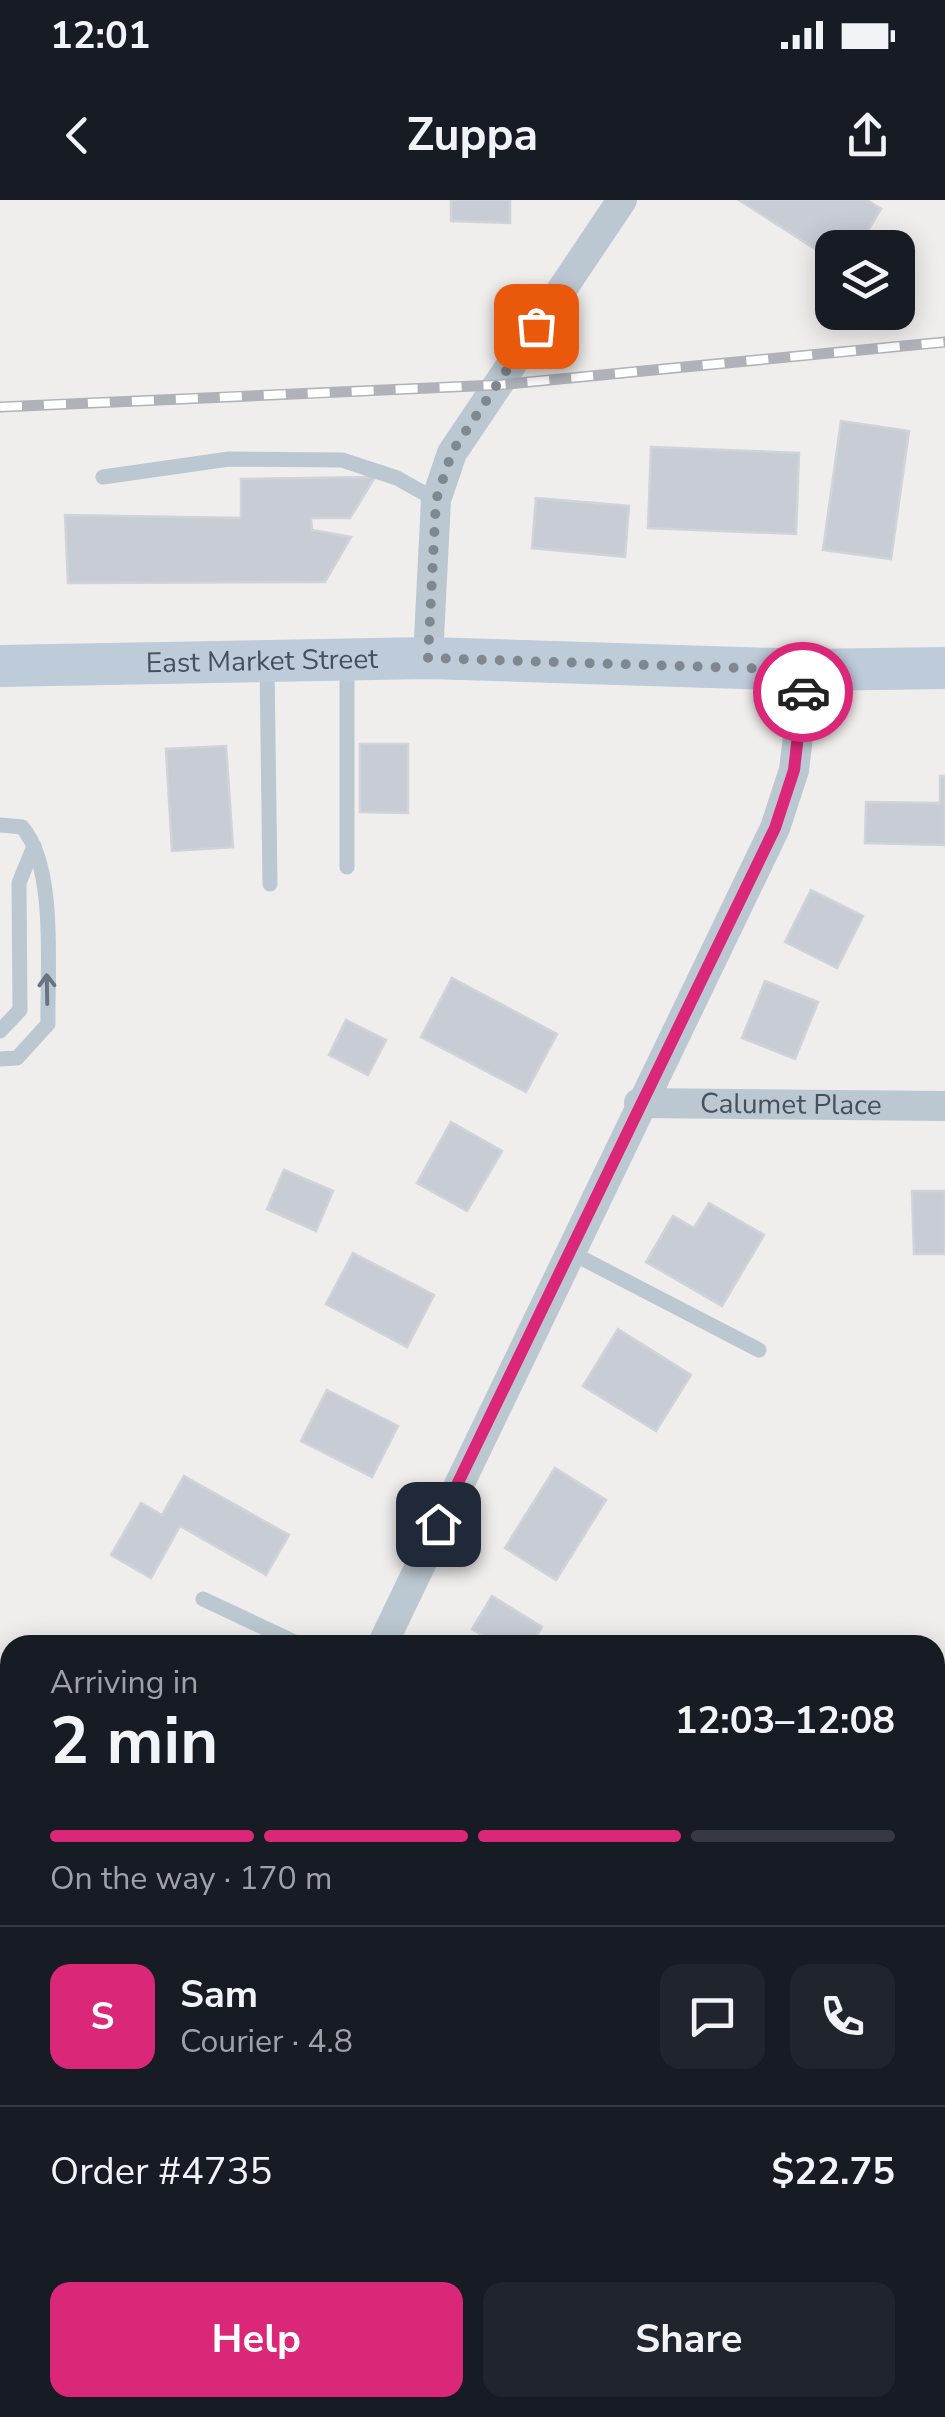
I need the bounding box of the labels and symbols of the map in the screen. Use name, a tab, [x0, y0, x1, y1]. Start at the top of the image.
pin	[494, 284, 579, 369]
street label: East Market Street	[146, 640, 379, 682]
courier	[753, 642, 853, 742]
one-way arrow	[38, 974, 56, 1006]
street label: Calumet Place	[700, 1085, 882, 1124]
pin	[396, 1482, 481, 1567]

